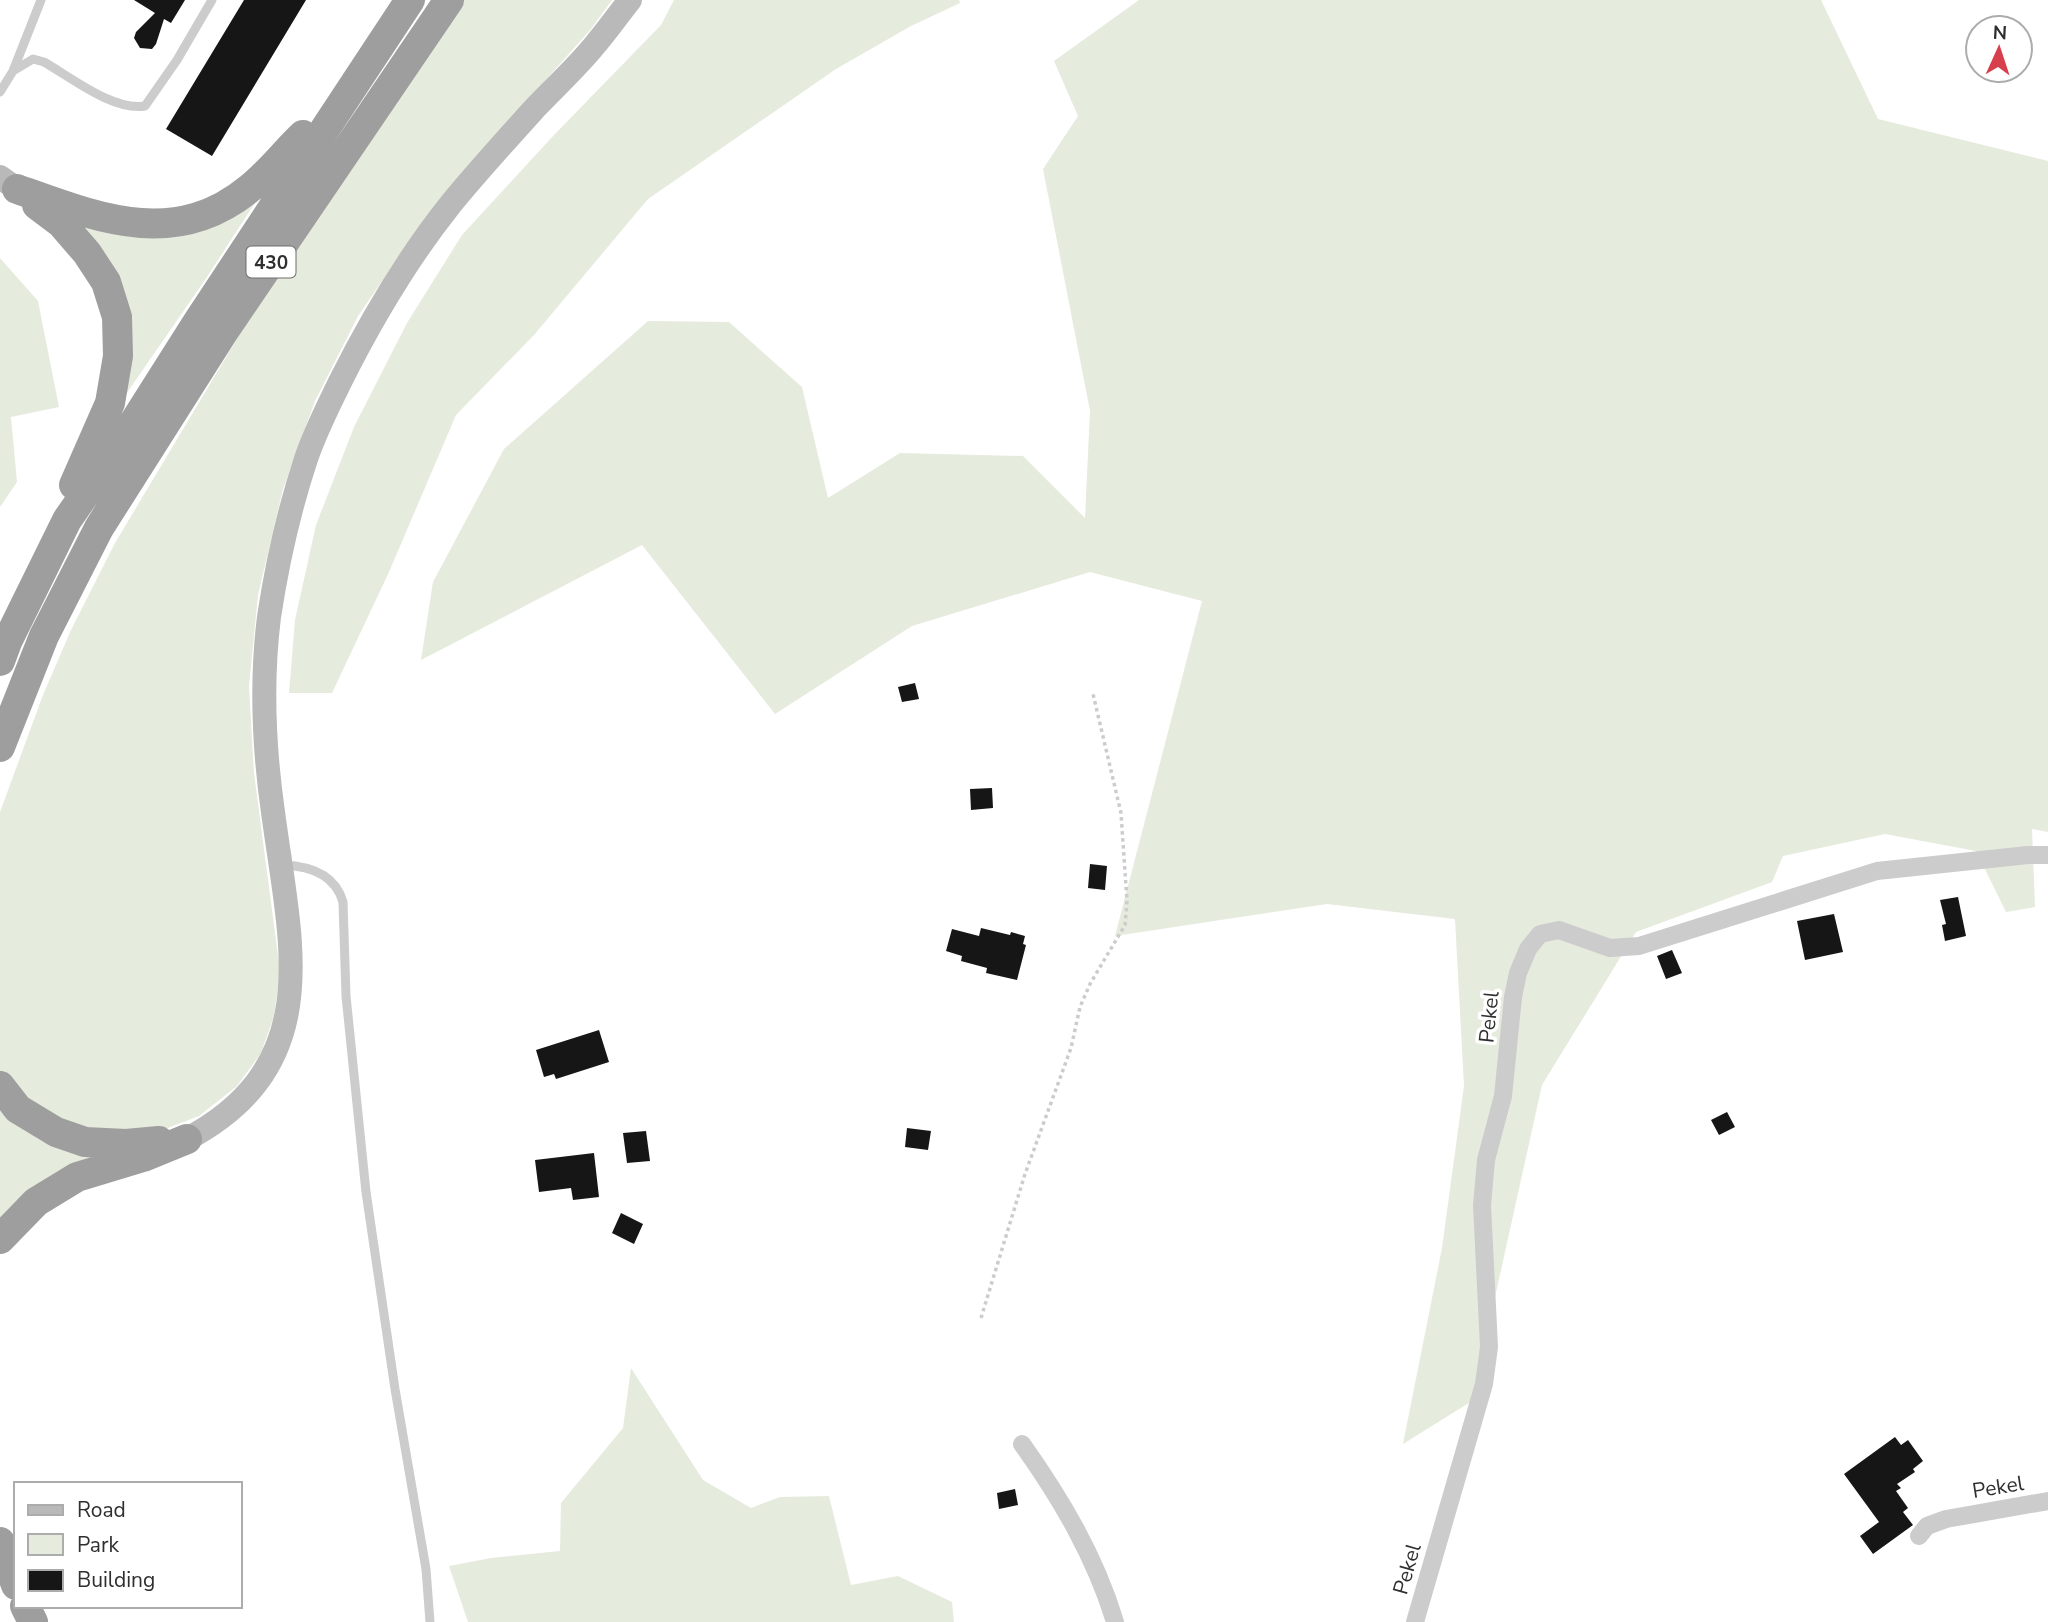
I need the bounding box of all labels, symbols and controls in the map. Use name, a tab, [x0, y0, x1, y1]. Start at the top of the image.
north arrow	[1964, 14, 2034, 84]
text: N	[1992, 20, 2008, 46]
road number: 430	[246, 246, 296, 278]
street label: Pekel	[1472, 989, 1506, 1044]
street label: Pekel	[1970, 1469, 2026, 1505]
legend	[14, 1482, 242, 1608]
text: Road	[77, 1496, 126, 1524]
text: Park	[77, 1531, 119, 1559]
street label: Pekel	[1386, 1540, 1428, 1598]
text: Building	[77, 1566, 155, 1594]

